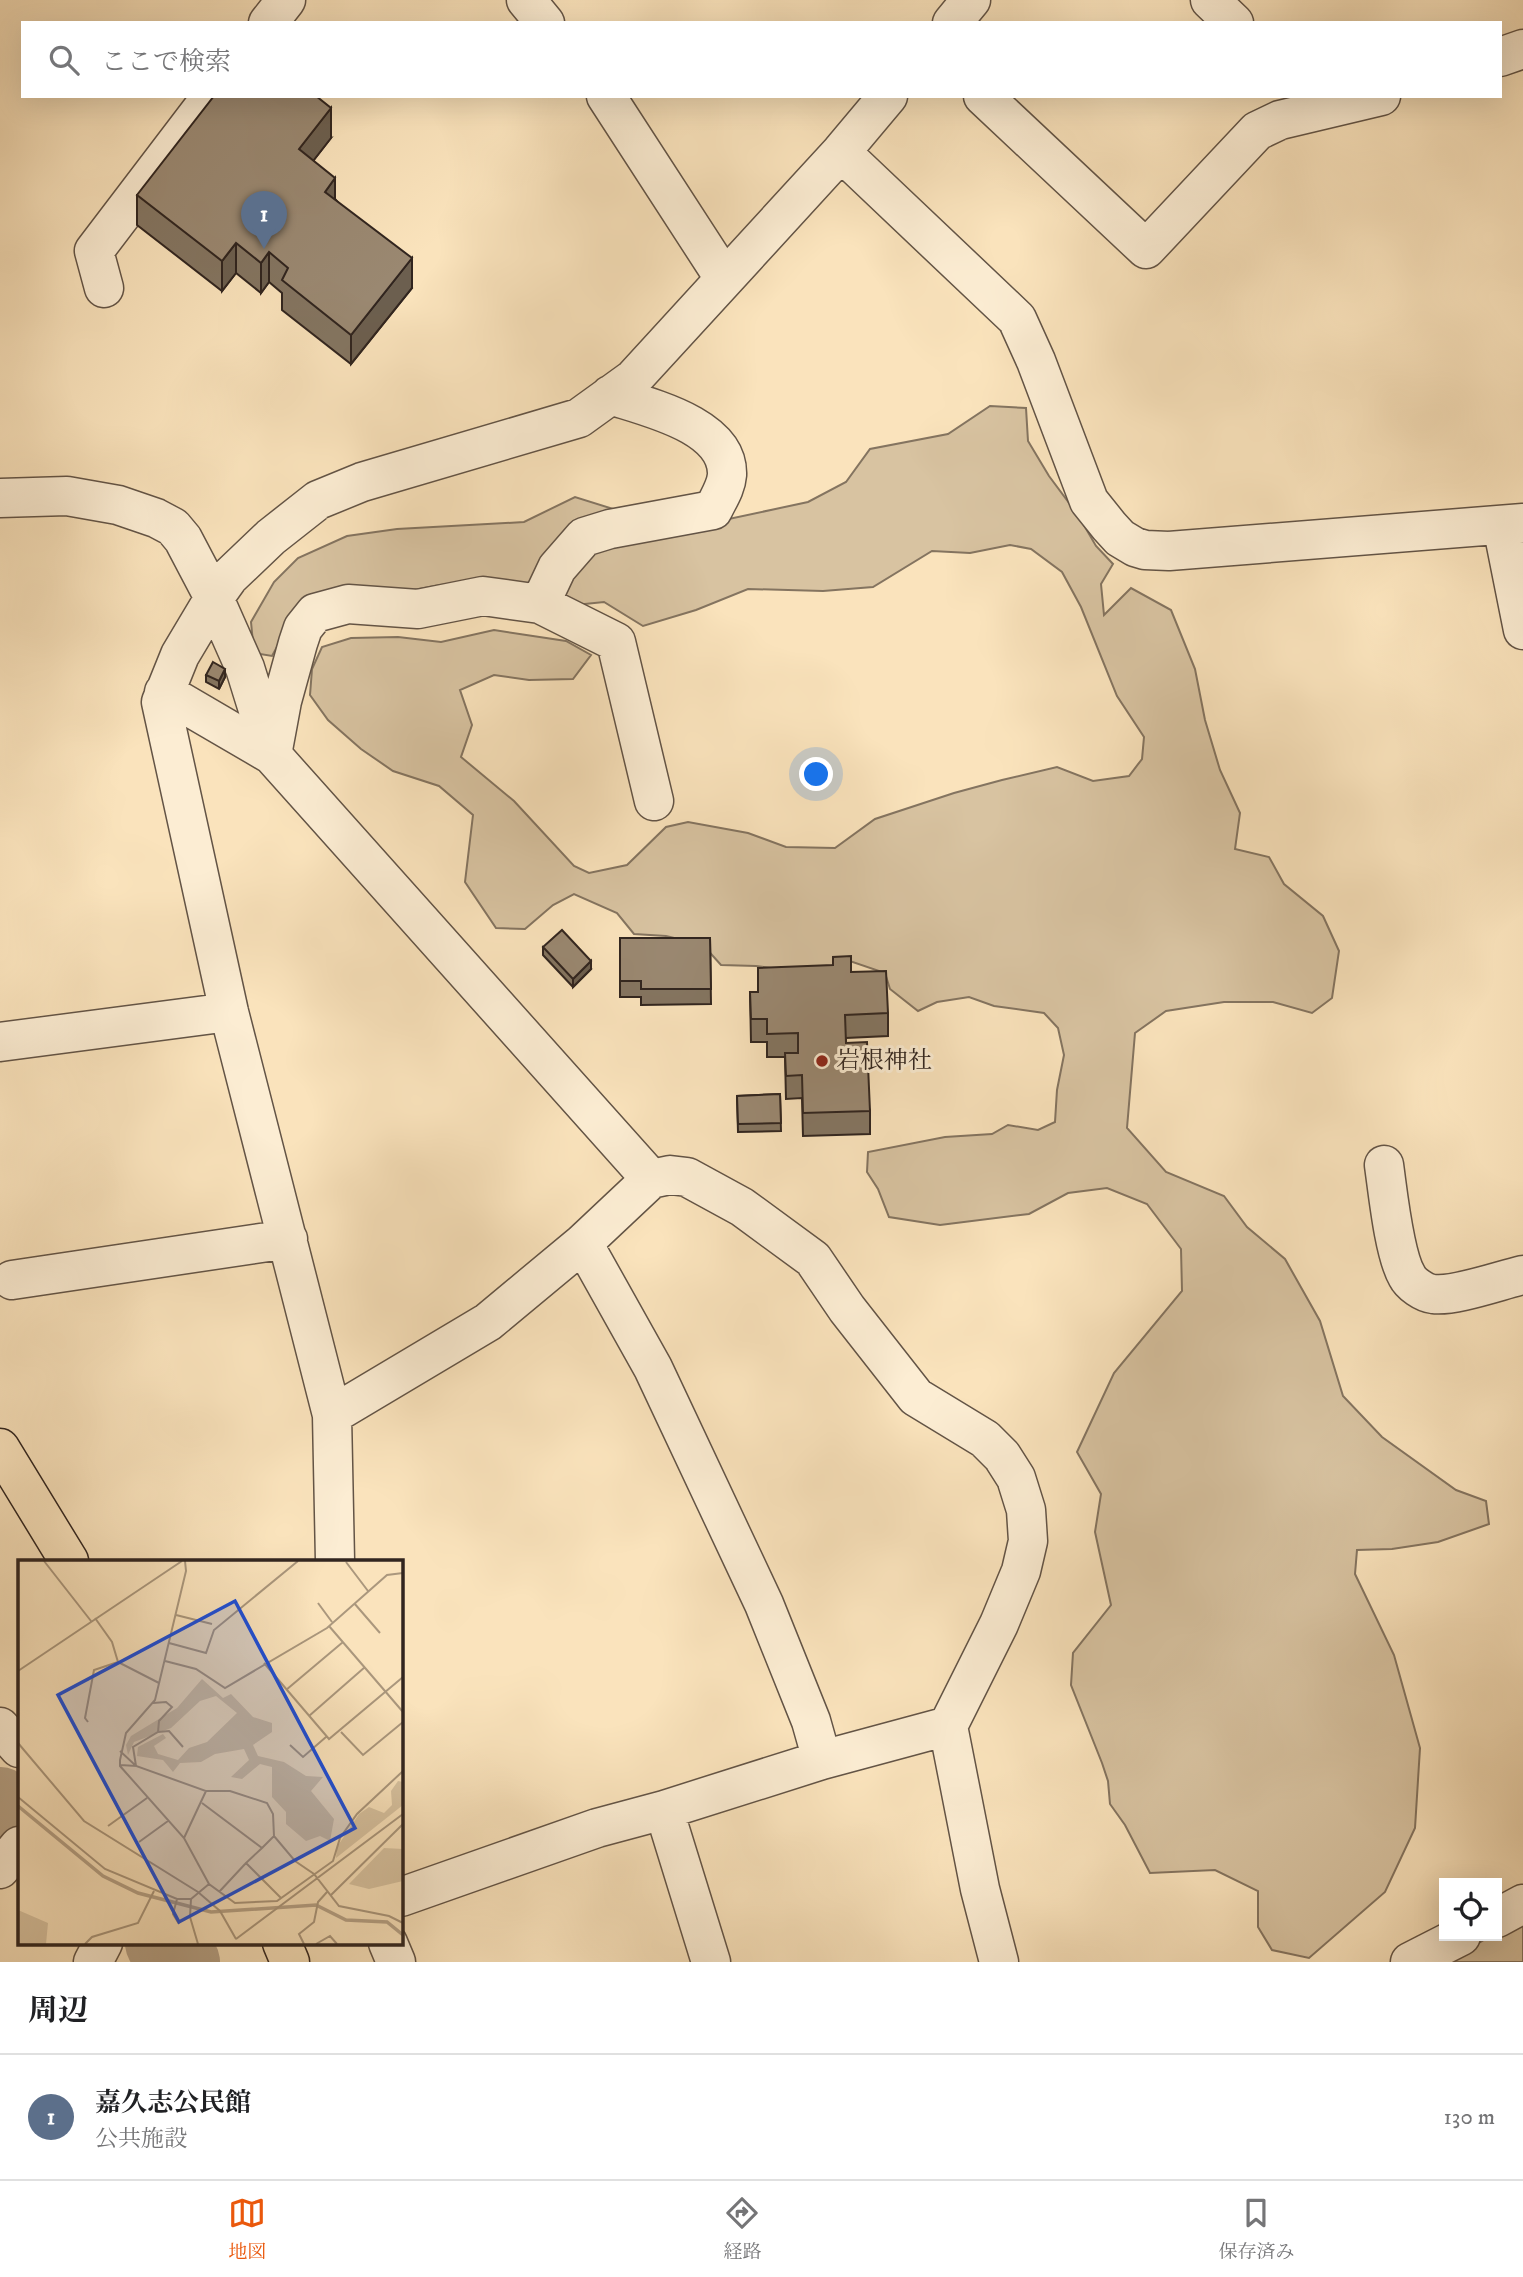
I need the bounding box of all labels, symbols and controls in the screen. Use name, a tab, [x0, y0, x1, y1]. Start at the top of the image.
search box	[21, 21, 1502, 98]
icon: search	[45, 41, 83, 79]
text: ここで検索	[101, 46, 231, 79]
pin: 1	[241, 191, 287, 249]
your location	[799, 757, 833, 791]
place label: 岩根神社	[836, 1046, 932, 1076]
marker: 岩根神社	[814, 1053, 830, 1069]
inset map	[18, 1560, 402, 1944]
map controls	[1439, 1878, 1502, 1941]
button: locate	[1439, 1878, 1502, 1941]
text: 周辺	[28, 1993, 88, 2030]
text: 嘉久志公民館	[95, 2087, 251, 2120]
text: 1	[47, 2103, 55, 2132]
text: 130 m	[1443, 2103, 1495, 2132]
text: 公共施設	[95, 2125, 187, 2154]
tab: 地図	[228, 2194, 267, 2264]
tab: 経路	[723, 2194, 762, 2264]
tab: 保存済み	[1218, 2194, 1295, 2264]

